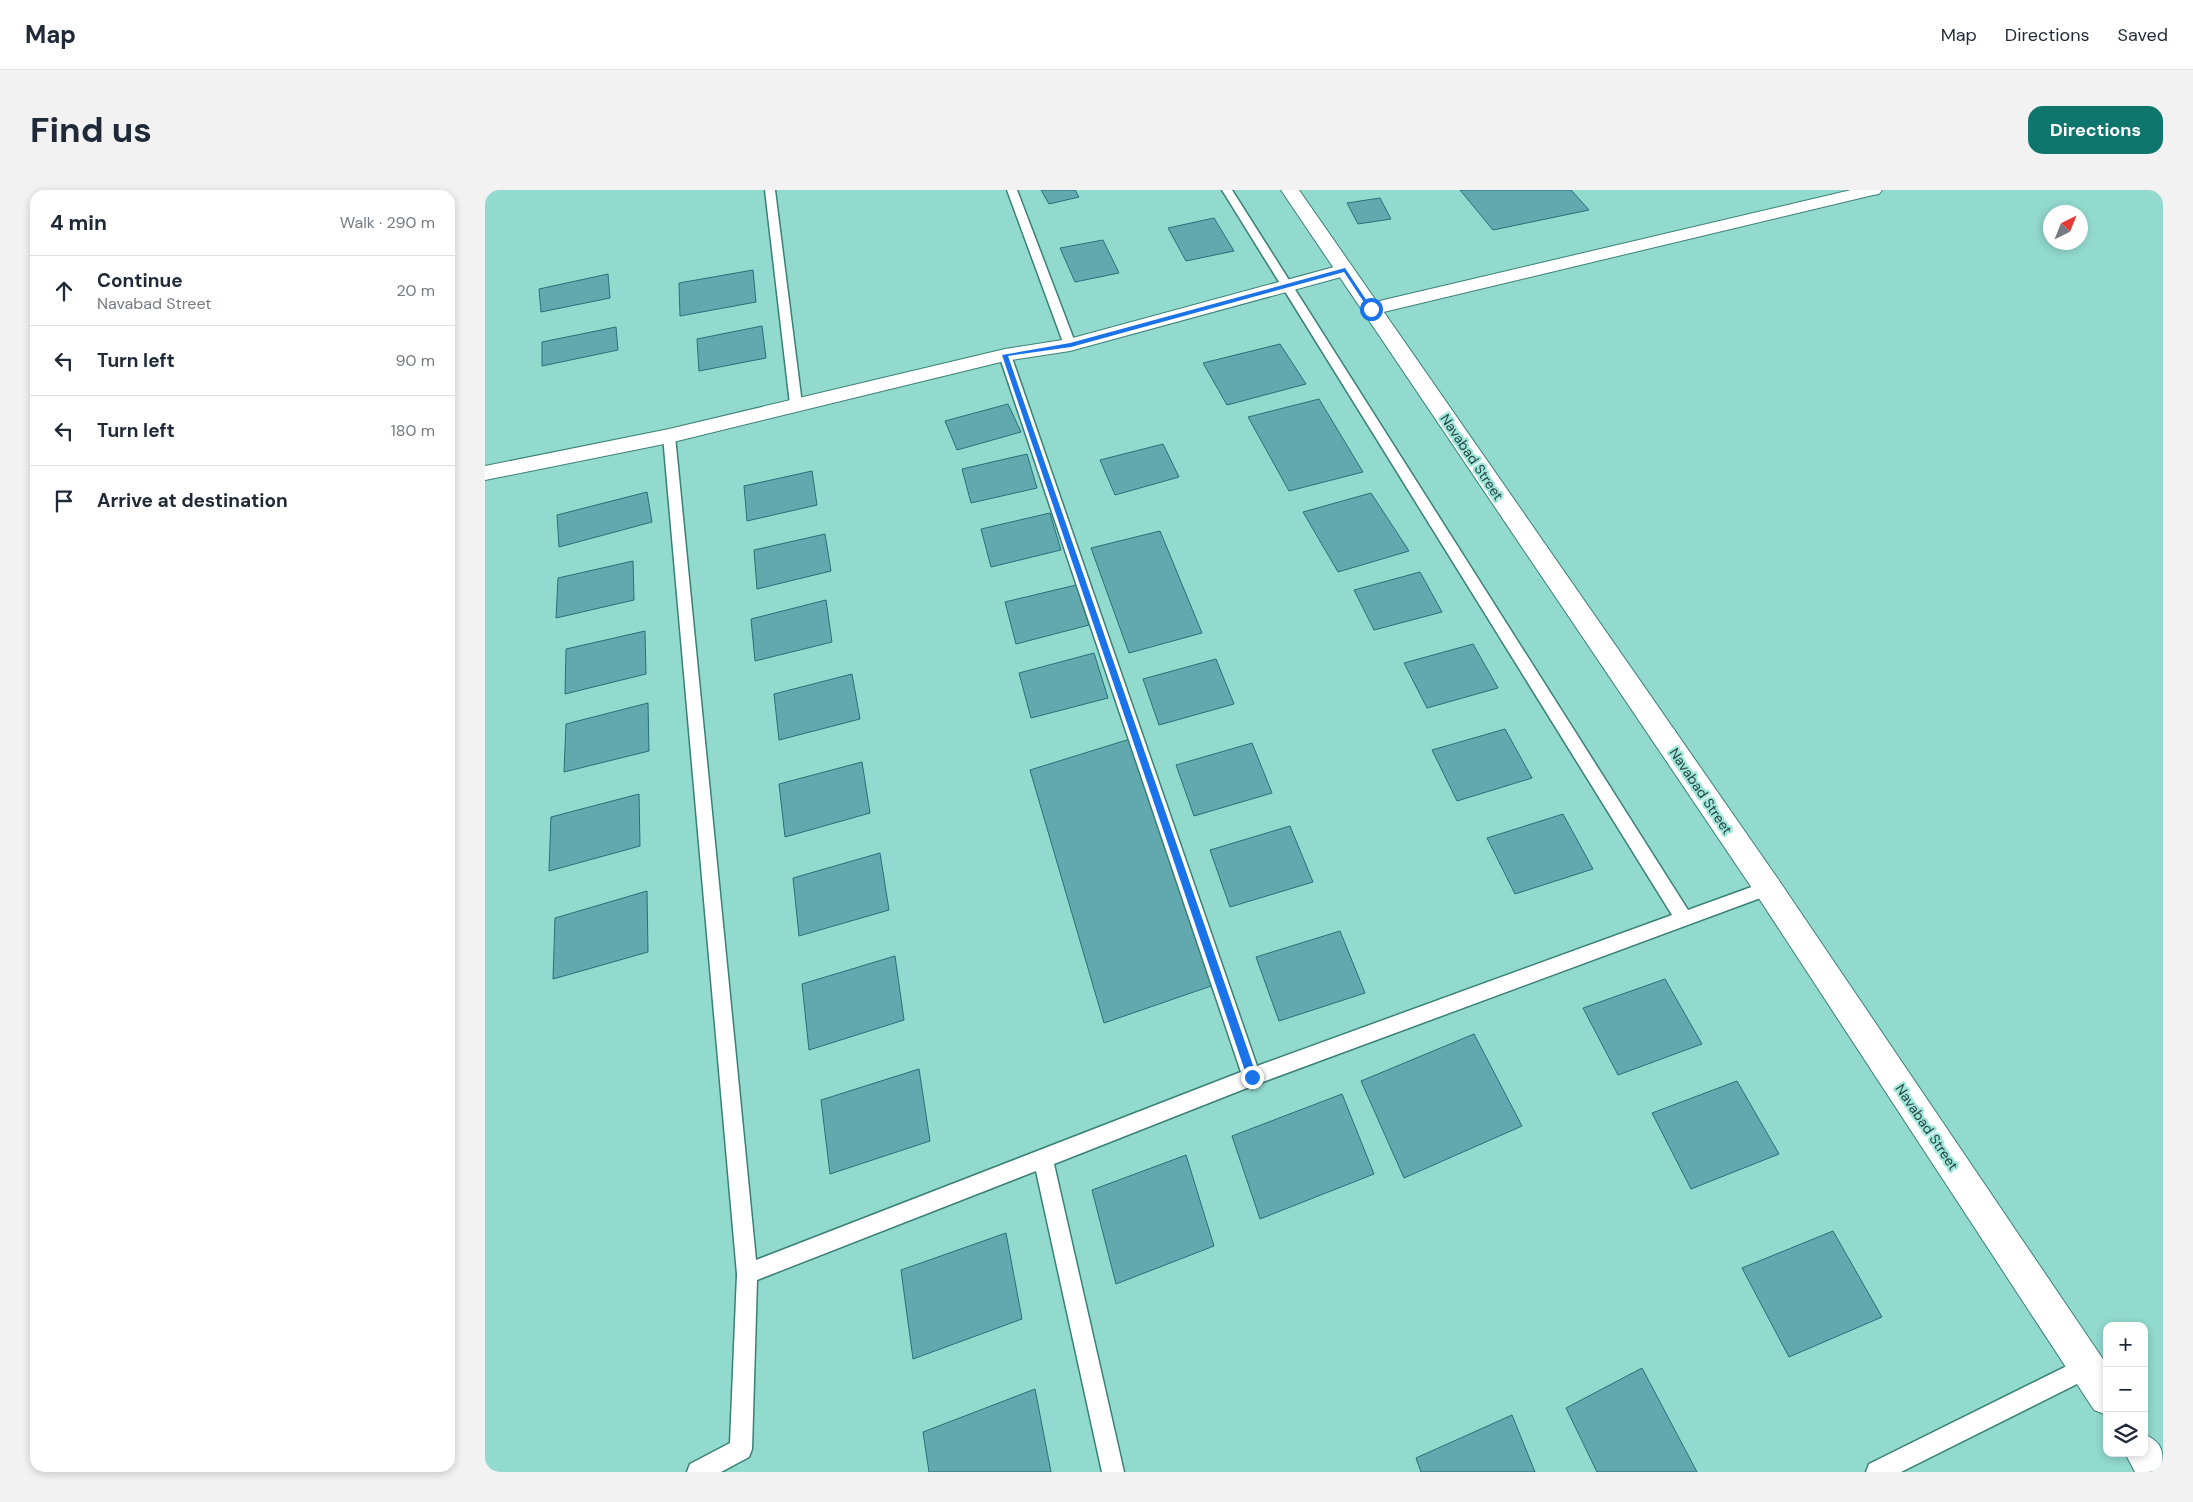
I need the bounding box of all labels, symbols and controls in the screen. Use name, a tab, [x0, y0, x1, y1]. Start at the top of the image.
text: Map	[25, 19, 76, 50]
text: Map	[1941, 23, 1977, 47]
text: Directions	[2005, 23, 2090, 47]
text: Saved	[2118, 23, 2168, 47]
button: Directions	[2028, 106, 2163, 154]
text: Find us	[30, 107, 152, 153]
north arrow	[2043, 205, 2088, 250]
text: 4 min	[50, 209, 107, 237]
text: Walk · 290 m	[340, 212, 435, 233]
text: Continue	[97, 268, 183, 293]
icon: ahead	[50, 277, 78, 305]
text: 20 m	[396, 280, 435, 301]
text: Navabad Street	[97, 293, 212, 314]
route start	[1360, 298, 1383, 321]
icon: left	[50, 347, 78, 375]
text: Turn left	[97, 348, 175, 373]
text: 90 m	[395, 350, 435, 371]
street label: Navabad Street	[1437, 410, 1507, 504]
icon: left	[50, 417, 78, 445]
text: Turn left	[97, 418, 175, 443]
text: 180 m	[391, 420, 435, 441]
icon: arrive	[50, 487, 78, 515]
text: Arrive at destination	[97, 488, 288, 513]
street label: Navabad Street	[1666, 744, 1736, 838]
route end	[1241, 1066, 1264, 1089]
street label: Navabad Street	[1892, 1080, 1962, 1174]
map controls	[2103, 1322, 2148, 1457]
button: +	[2103, 1322, 2148, 1367]
button: −	[2103, 1367, 2148, 1412]
button: layers	[2103, 1412, 2148, 1457]

